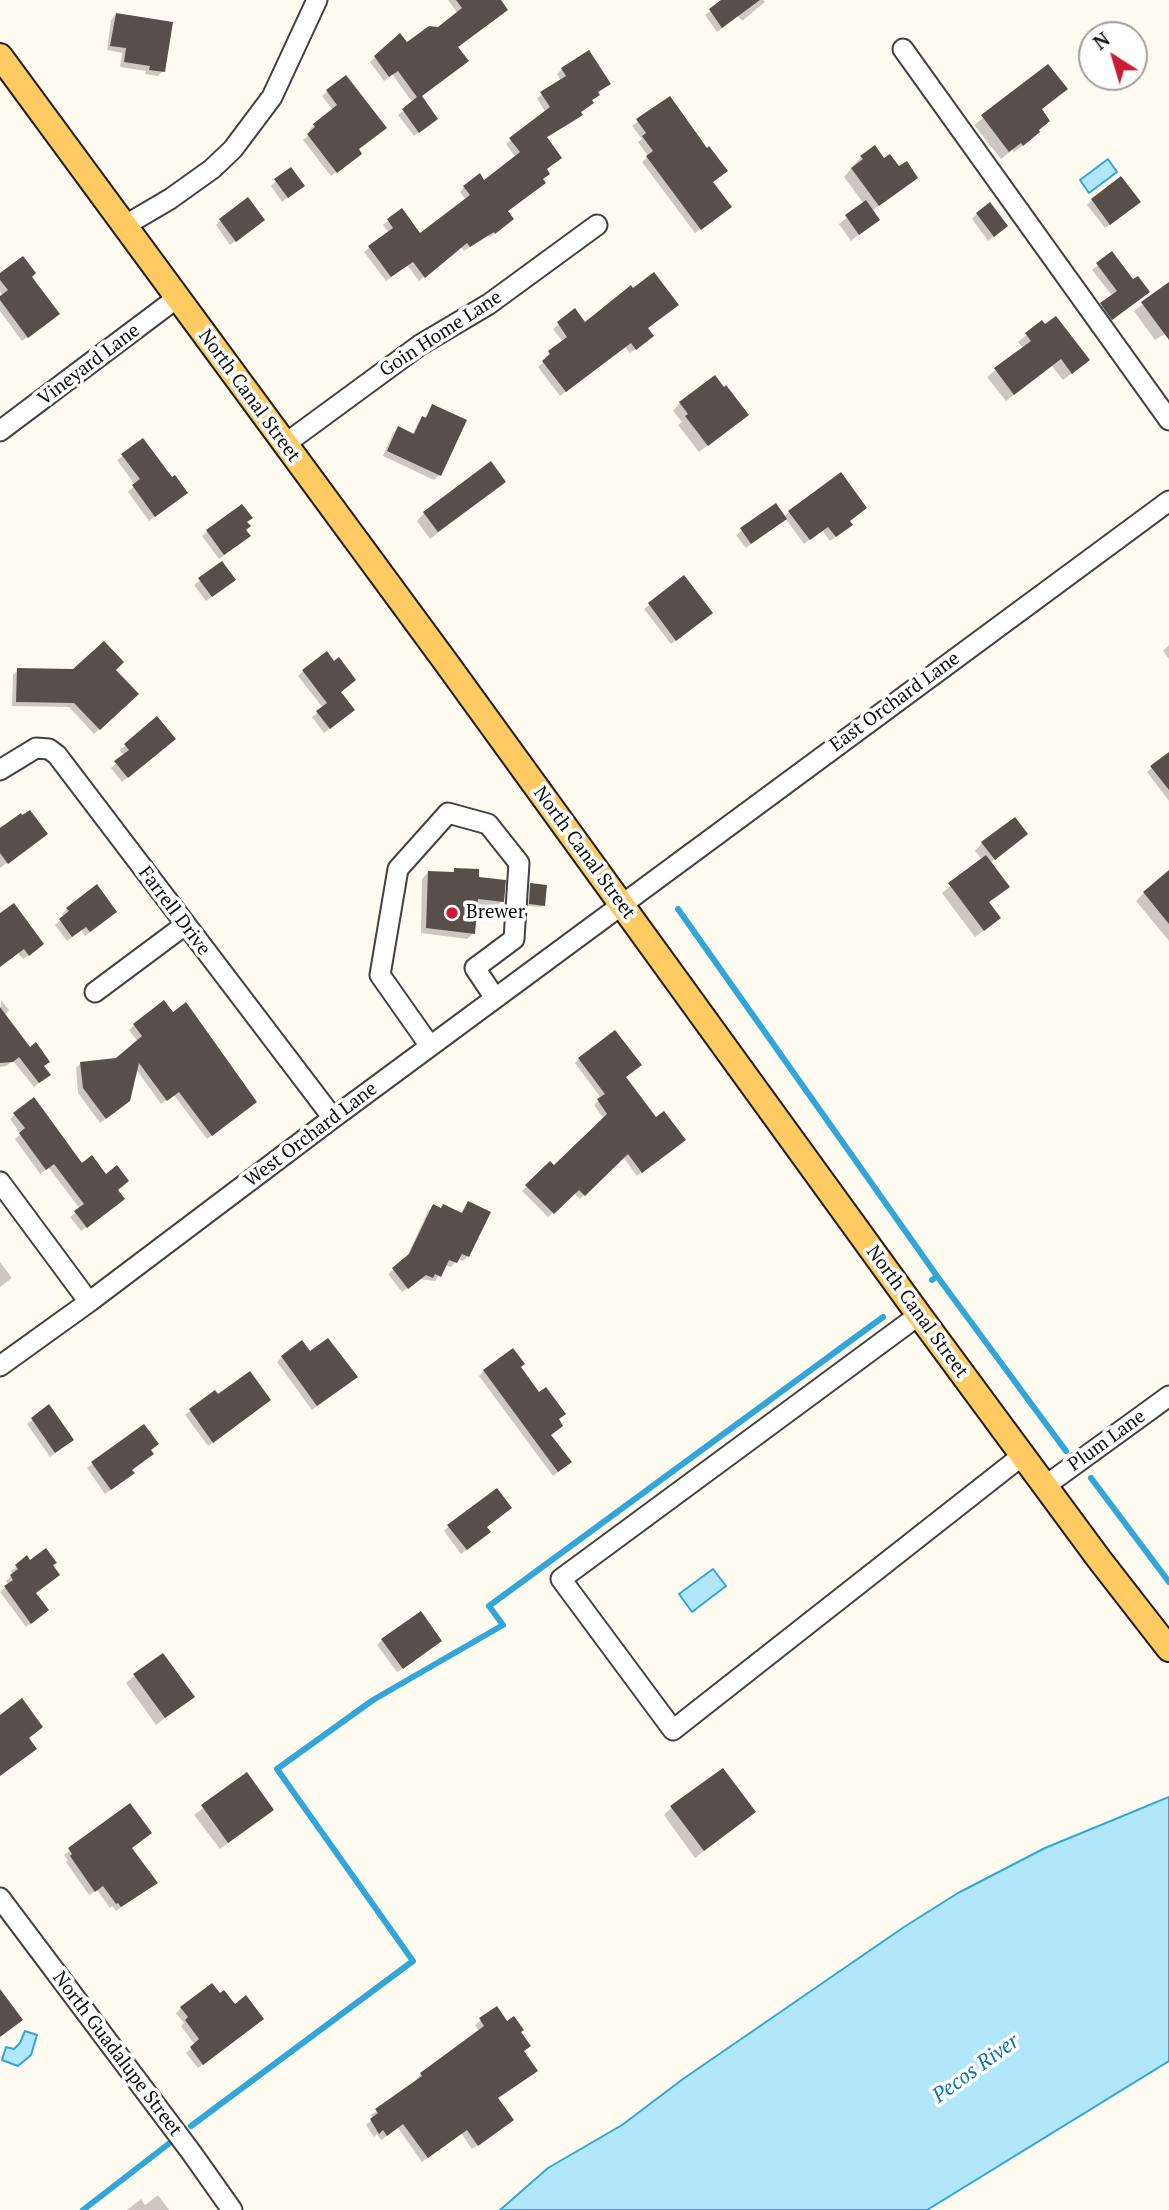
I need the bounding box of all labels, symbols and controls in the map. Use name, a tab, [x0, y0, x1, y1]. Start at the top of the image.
north arrow	[1078, 21, 1148, 91]
text: N	[1088, 26, 1115, 55]
street label: Goin Home Lane	[376, 286, 506, 382]
street label: Vineyard Lane	[34, 319, 144, 411]
street label: North Canal Street	[193, 325, 305, 467]
street label: East Orchard Lane	[826, 647, 964, 757]
street label: North Canal Street	[528, 782, 640, 924]
street label: Farrell Drive	[133, 862, 215, 960]
place label: Brewer	[466, 902, 525, 924]
marker: Brewer	[444, 905, 460, 921]
street label: West Orchard Lane	[240, 1078, 382, 1192]
street label: North Canal Street	[861, 1241, 973, 1383]
street label: Plum Lane	[1064, 1405, 1150, 1477]
street label: North Guadalupe Street	[48, 1967, 186, 2141]
water label: Pecos River	[928, 2029, 1024, 2109]

